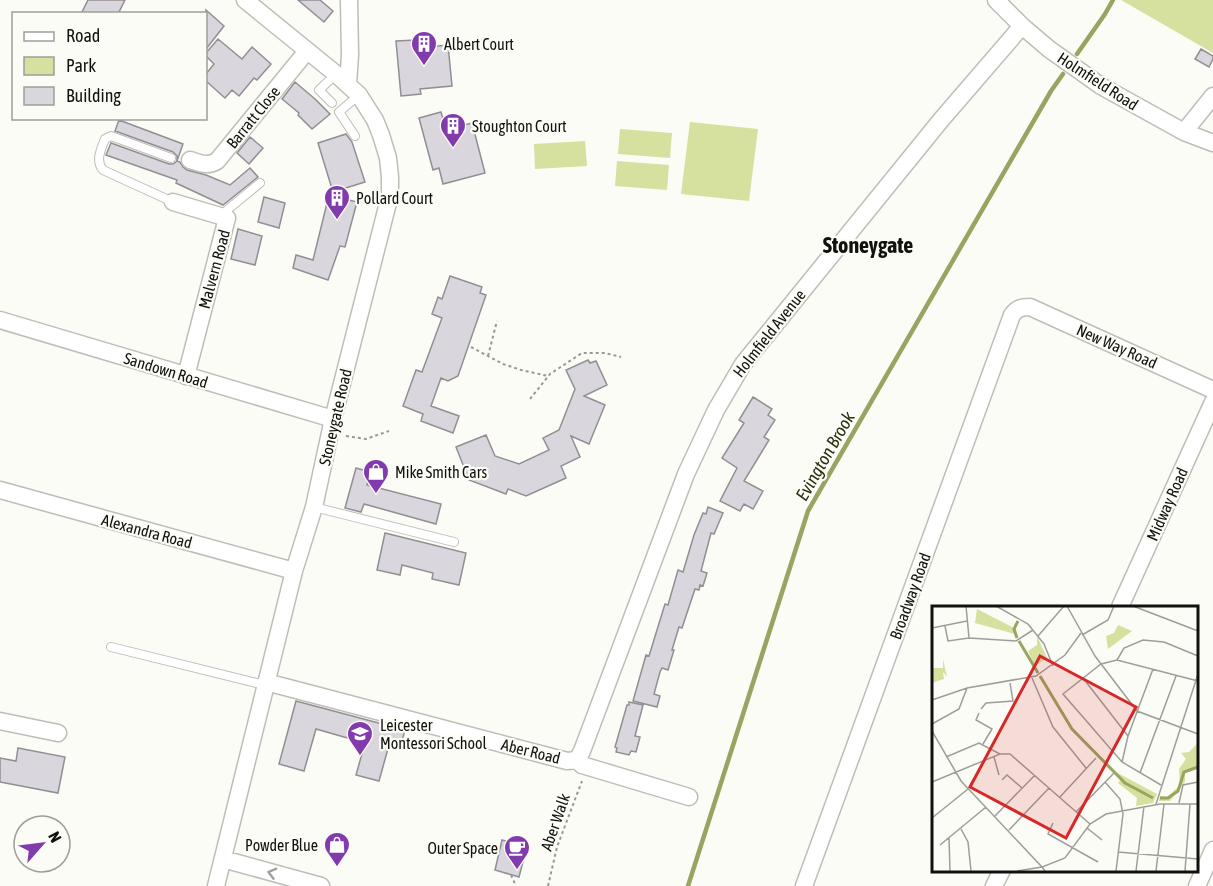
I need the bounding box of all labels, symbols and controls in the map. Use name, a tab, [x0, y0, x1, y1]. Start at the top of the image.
legend	[12, 12, 207, 120]
text: Road	[66, 25, 100, 46]
building icon: Albert Court	[409, 29, 439, 67]
place label: Albert Court	[444, 35, 514, 53]
street label: Holmfield Road	[1054, 48, 1142, 114]
text: Park	[66, 55, 96, 76]
street label: Barratt Close	[222, 82, 284, 152]
text: Building	[66, 85, 121, 106]
building icon: Stoughton Court	[438, 111, 468, 149]
place label: Stoughton Court	[472, 117, 567, 136]
building icon: Pollard Court	[322, 183, 352, 221]
place label: Pollard Court	[356, 189, 434, 207]
street label: Malvern Road	[195, 227, 233, 311]
district label: Stoneygate	[823, 232, 913, 258]
street label: Holmfield Avenue	[729, 286, 809, 380]
street label: New Way Road	[1074, 320, 1160, 373]
street label: Sandown Road	[122, 349, 210, 391]
street label: Stoneygate Road	[315, 367, 356, 467]
water label: Evington Brook	[791, 407, 859, 504]
shop icon: Mike Smith Cars	[361, 457, 391, 495]
place label: Mike Smith Cars	[395, 463, 487, 481]
street label: Midway Road	[1143, 465, 1192, 544]
street label: Alexandra Road	[100, 510, 194, 552]
street label: Broadway Road	[886, 550, 935, 642]
inset map	[932, 606, 1198, 871]
place label: Leicester Montessori School	[380, 716, 488, 752]
school or university icon: Leicester Montessori School	[345, 719, 375, 757]
street label: Aber Road	[500, 735, 562, 767]
street label: Aber Walk	[537, 791, 573, 853]
north arrow	[12, 814, 72, 874]
text: N	[45, 829, 65, 845]
shop icon: Powder Blue	[322, 830, 352, 868]
cafe icon: Outer Space	[502, 833, 532, 871]
place label: Powder Blue	[245, 836, 318, 854]
place label: Outer Space	[427, 839, 498, 858]
one-way arrow	[267, 867, 277, 880]

